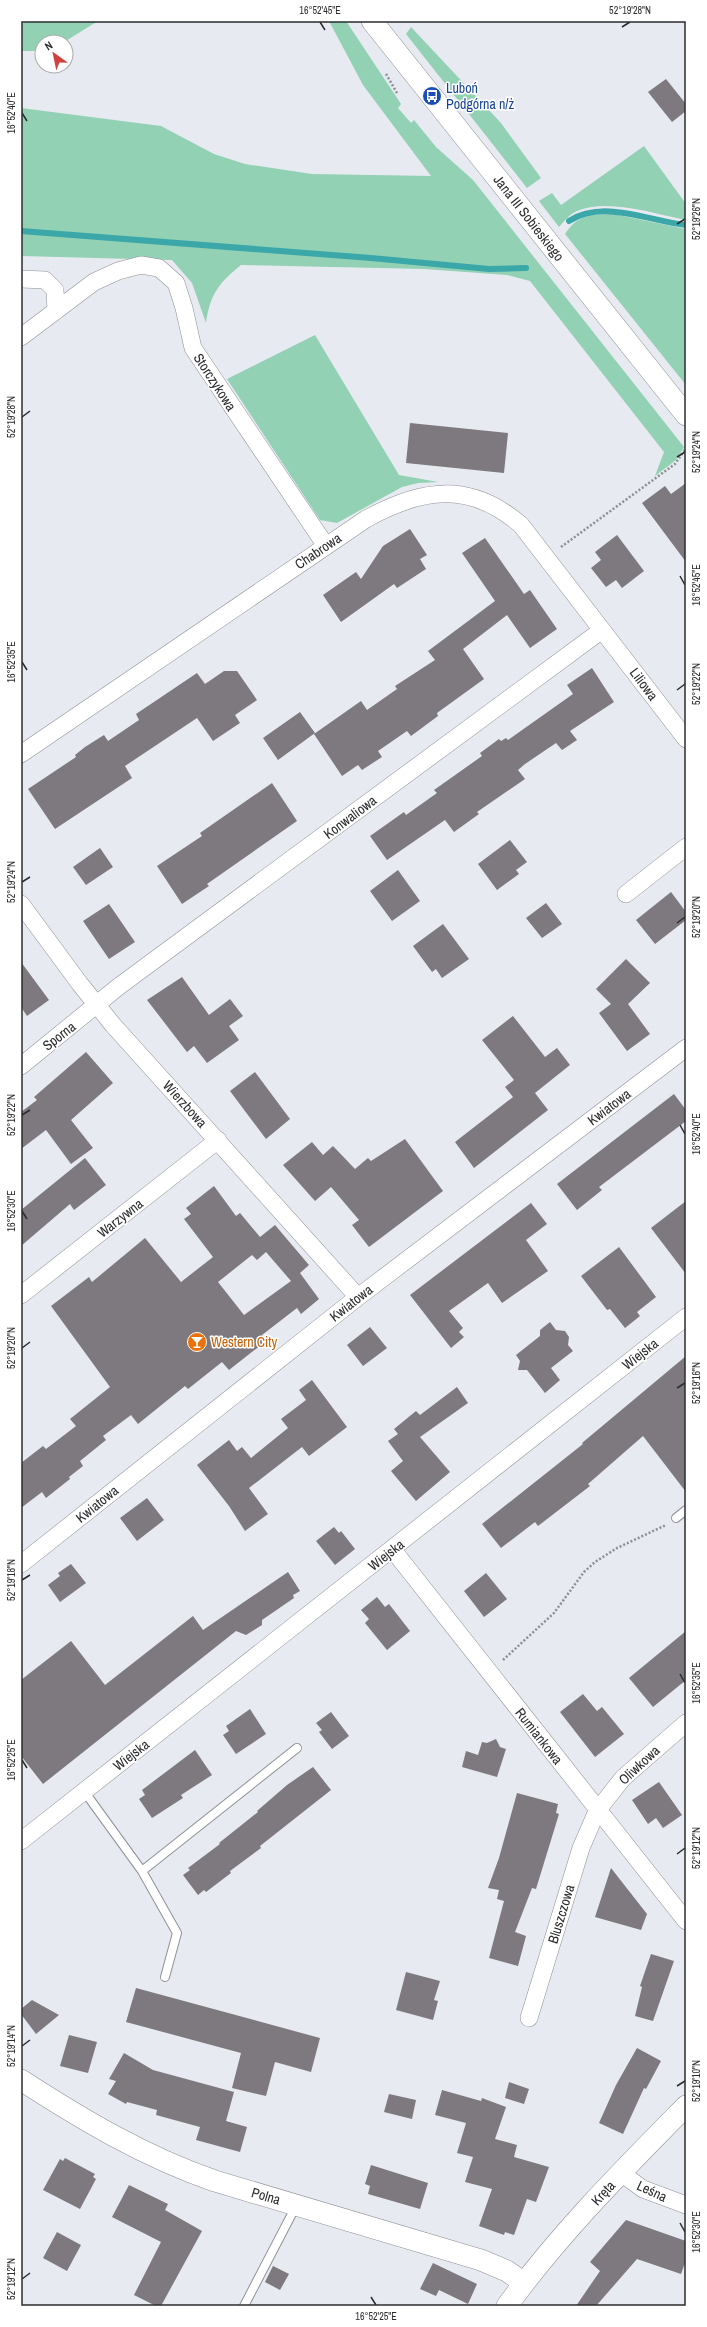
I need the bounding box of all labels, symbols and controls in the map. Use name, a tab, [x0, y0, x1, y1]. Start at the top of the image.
text: 16°52'45"E	[299, 4, 341, 17]
text: 52°19'28"N	[609, 4, 651, 17]
north arrow	[34, 34, 74, 74]
text: N	[42, 38, 55, 53]
place label: Luboń Podgórna n/ż	[446, 79, 515, 113]
bus stop icon: Luboń Podgórna n/ż	[421, 85, 443, 107]
text: 16°52'40"E	[5, 92, 18, 134]
street label: Jana III Sobieskiego	[490, 171, 568, 265]
text: 52°19'26"N	[690, 198, 703, 240]
street label: Storczykowa	[190, 350, 241, 415]
text: 52°19'28"N	[5, 396, 18, 438]
text: 52°19'24"N	[690, 431, 703, 473]
street label: Chabrowa	[291, 529, 345, 573]
text: 16°52'45"E	[690, 564, 703, 606]
text: 16°52'35"E	[5, 641, 18, 683]
text: 52°19'22"N	[690, 663, 703, 705]
street label: Liliowa	[626, 664, 663, 704]
street label: Konwaliowa	[320, 791, 381, 843]
text: 52°19'24"N	[5, 861, 18, 903]
text: 52°19'20"N	[690, 896, 703, 938]
street label: Sporna	[39, 1017, 80, 1054]
street label: Wierzbowa	[159, 1077, 211, 1132]
street label: Kwiatowa	[584, 1084, 635, 1129]
text: 52°19'22"N	[5, 1094, 18, 1136]
text: 16°52'40"E	[690, 1113, 703, 1155]
text: 16°52'30"E	[5, 1190, 18, 1232]
street label: Warzywna	[94, 1194, 147, 1241]
street label: Kwiatowa	[326, 1280, 377, 1325]
text: 52°19'20"N	[5, 1327, 18, 1369]
bar icon: Western City	[186, 1331, 208, 1353]
place label: Western City	[211, 1333, 277, 1351]
street label: Wiejska	[618, 1334, 662, 1374]
text: 52°19'16"N	[690, 1362, 703, 1404]
street label: Kwiatowa	[72, 1481, 122, 1527]
street label: Wiejska	[364, 1535, 408, 1575]
text: 52°19'18"N	[5, 1559, 18, 1601]
text: 16°52'35"E	[690, 1662, 703, 1704]
street label: Rumiankowa	[511, 1704, 567, 1768]
street label: Wiejska	[109, 1735, 153, 1775]
text: 16°52'25"E	[5, 1739, 18, 1781]
street label: Oliwkowa	[615, 1741, 664, 1789]
text: 52°19'12"N	[690, 1827, 703, 1869]
street label: Bluszczowa	[544, 1882, 579, 1946]
text: 52°19'14"N	[5, 2025, 18, 2067]
text: 52°19'10"N	[690, 2060, 703, 2102]
street label: Kręta	[587, 2176, 619, 2209]
street label: Leśna	[634, 2176, 671, 2206]
street label: Polna	[249, 2183, 283, 2209]
text: 16°52'30"E	[690, 2211, 703, 2253]
text: 52°19'12"N	[5, 2258, 18, 2300]
text: 16°52'25"E	[355, 2310, 397, 2323]

